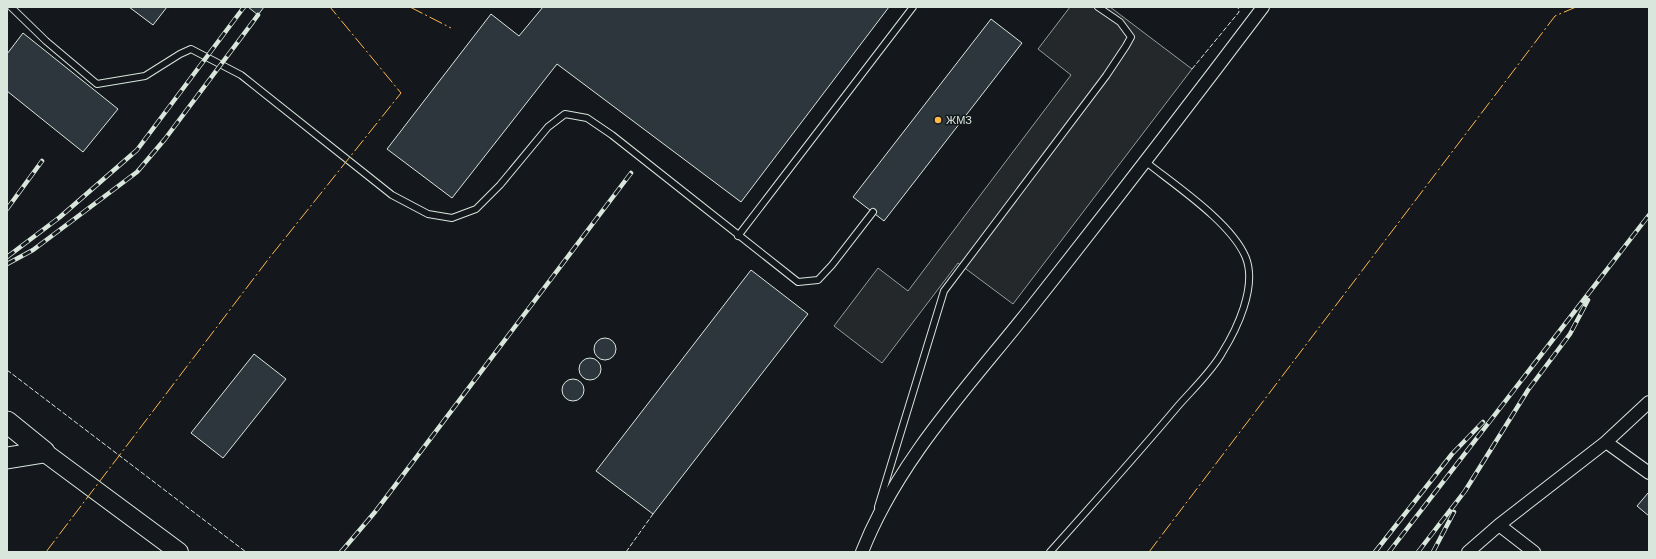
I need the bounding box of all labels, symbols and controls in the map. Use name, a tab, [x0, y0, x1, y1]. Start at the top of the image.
place label: ЖМЗ	[946, 114, 972, 127]
marker: ЖМЗ	[933, 115, 943, 125]

